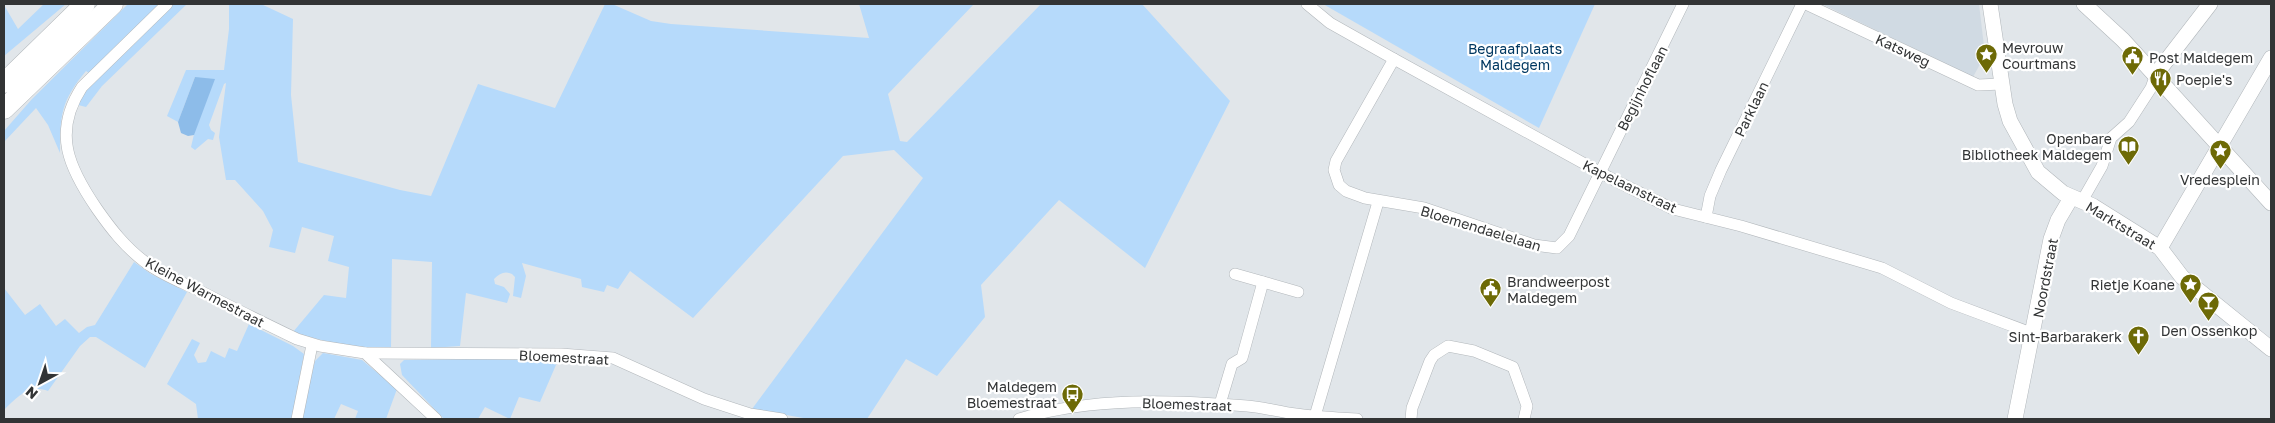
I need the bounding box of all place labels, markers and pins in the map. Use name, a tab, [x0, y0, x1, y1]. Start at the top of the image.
place label: Mevrouw Courtmans	[2002, 39, 2076, 72]
place icon: Mevrouw Courtmans	[1974, 43, 1998, 74]
public building icon: Post Maldegem	[2121, 45, 2145, 76]
place label: Post Maldegem	[2149, 49, 2253, 66]
restaurant icon: Poepie's	[2148, 67, 2172, 98]
place label: Poepie's	[2176, 71, 2232, 88]
place label: Openbare Bibliotheek Maldegem	[1962, 130, 2112, 163]
library icon: Openbare Bibliotheek Maldegem	[2116, 134, 2140, 165]
place icon: Vredesplein	[2208, 139, 2232, 170]
place label: Vredesplein	[2180, 171, 2260, 188]
place icon: Rietje Koane	[2179, 272, 2203, 303]
place label: Brandweerpost Maldegem	[1507, 273, 1610, 306]
place label: Rietje Koane	[2090, 276, 2175, 293]
public building icon: Brandweerpost Maldegem	[1479, 277, 1503, 308]
bar icon: Den Ossenkop	[2197, 290, 2221, 321]
place label: Den Ossenkop	[2161, 322, 2257, 339]
church icon: Sint-Barbarakerk	[2126, 324, 2150, 355]
place label: Sint-Barbarakerk	[2009, 328, 2122, 345]
place label: Maldegem Bloemestraat	[967, 378, 1057, 411]
bus stop icon: Maldegem Bloemestraat	[1061, 382, 1085, 413]

